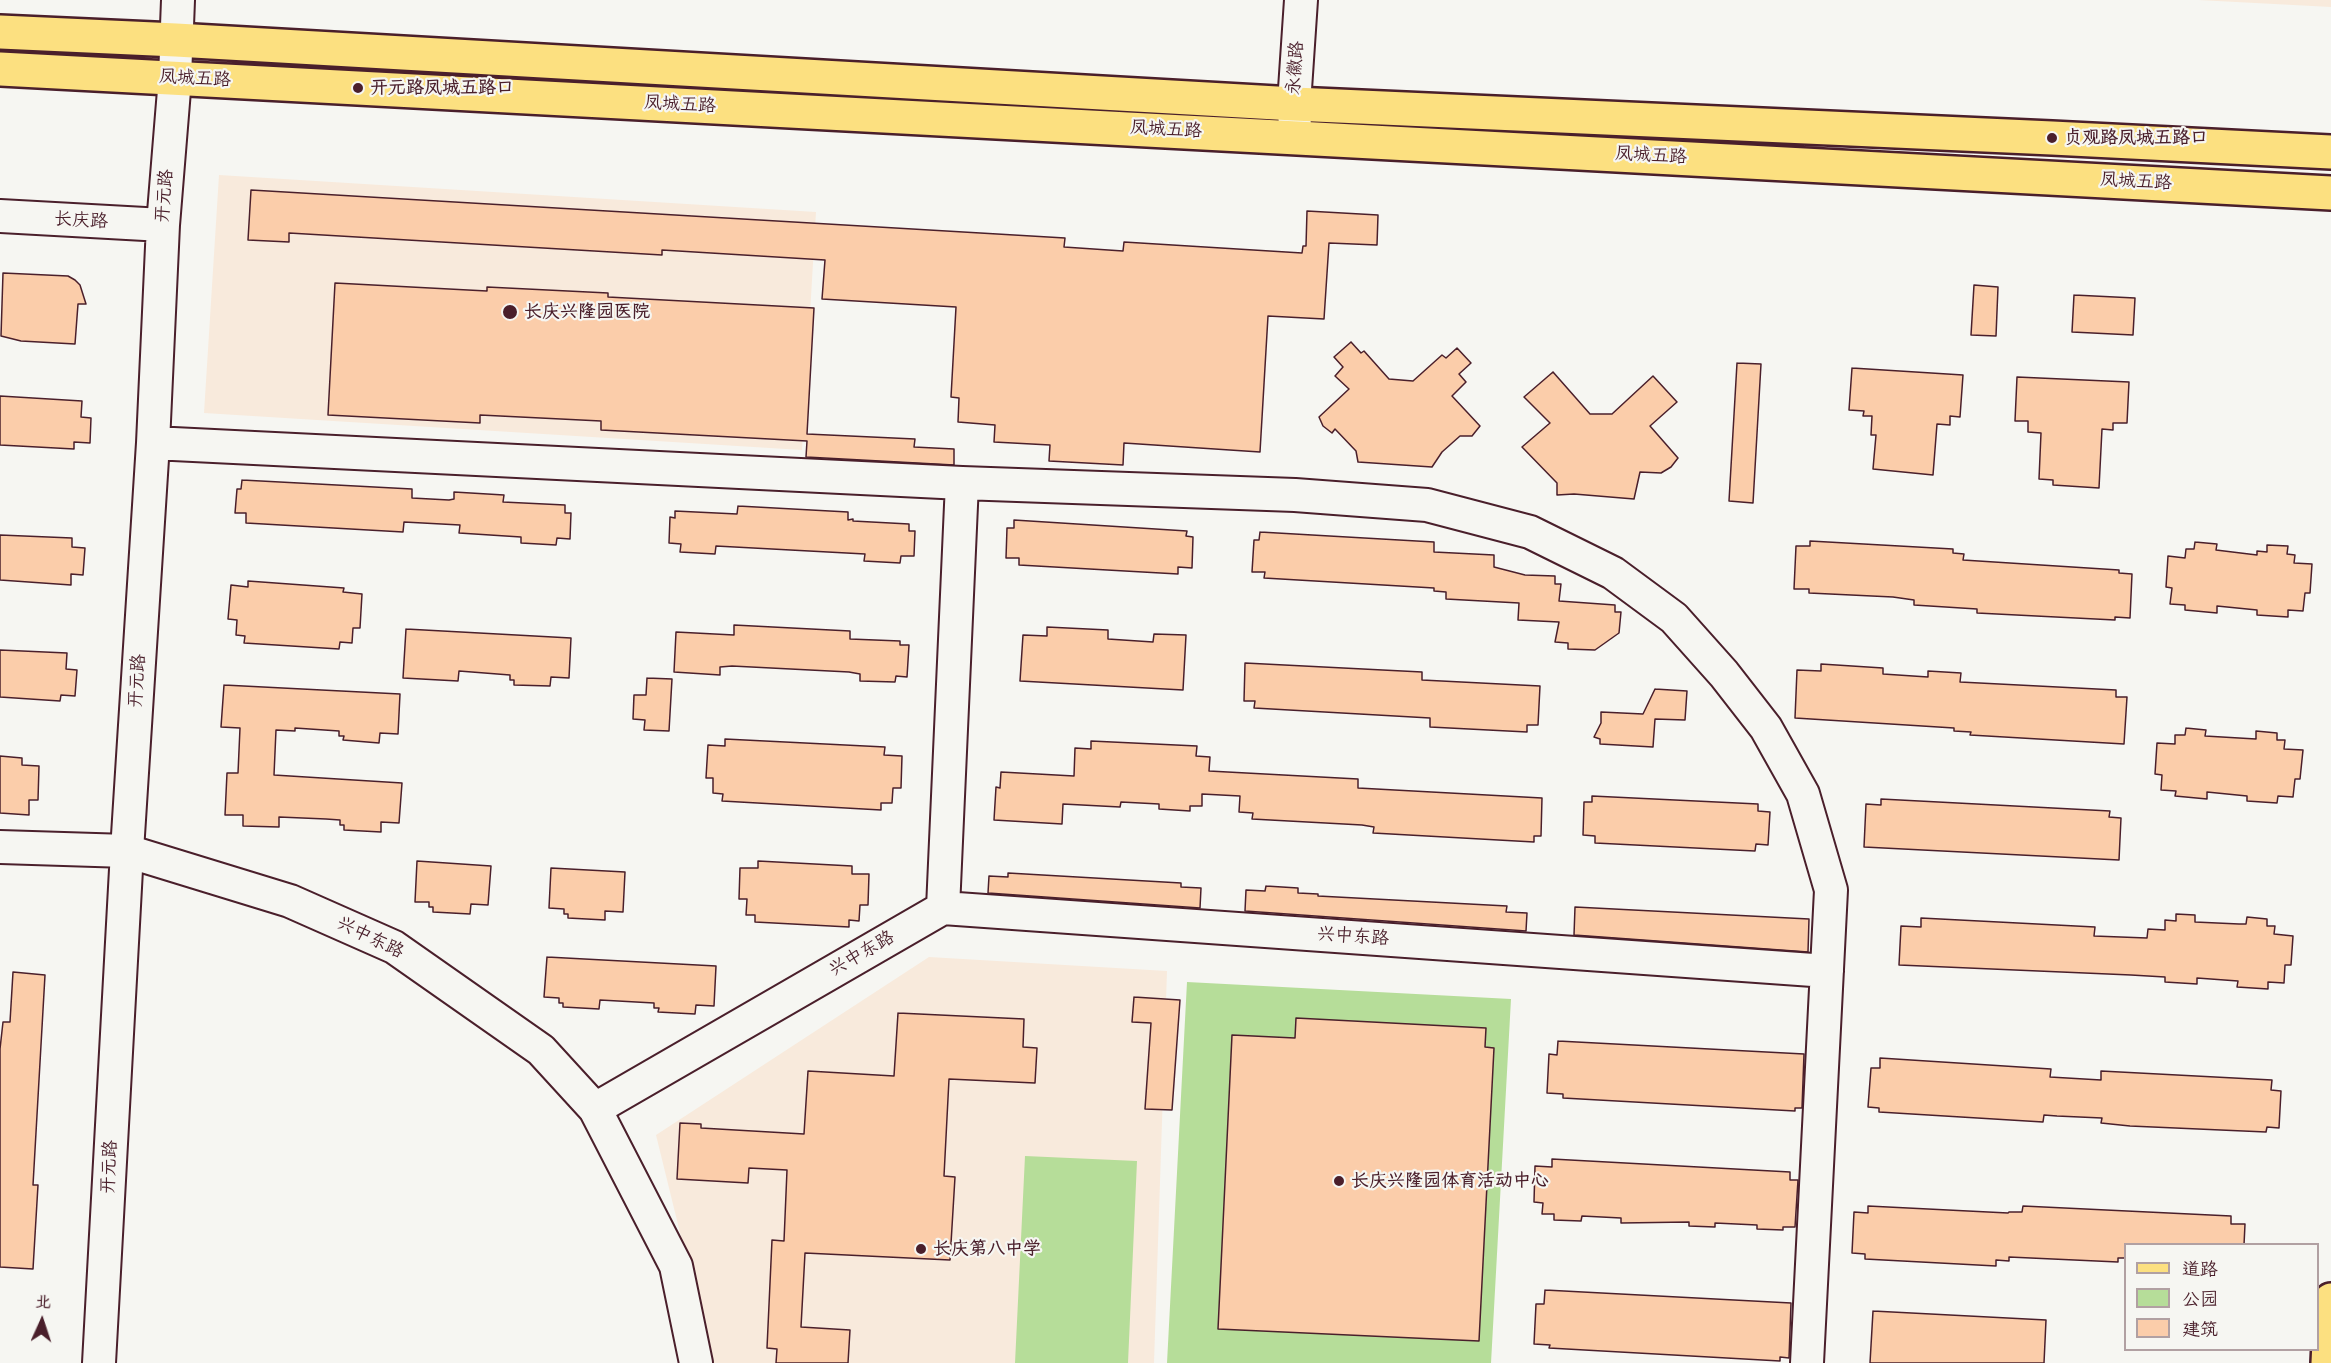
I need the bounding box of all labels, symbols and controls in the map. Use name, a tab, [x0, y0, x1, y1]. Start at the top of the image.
street label: 永徽路	[1283, 40, 1309, 96]
street label: 凤城五路	[158, 66, 232, 92]
place label: 开元路凤城五路口	[370, 77, 514, 99]
marker: 开元路凤城五路口	[351, 81, 365, 95]
street label: 凤城五路	[643, 92, 717, 118]
street label: 凤城五路	[1129, 117, 1203, 143]
place label: 贞观路凤城五路口	[2064, 127, 2208, 149]
marker: 贞观路凤城五路口	[2045, 131, 2059, 145]
street label: 凤城五路	[1614, 143, 1688, 169]
street label: 开元路	[152, 168, 178, 224]
street label: 凤城五路	[2099, 169, 2173, 195]
street label: 长庆路	[53, 209, 109, 233]
place label: 长庆兴隆园医院	[524, 301, 650, 323]
marker: 长庆兴隆园医院	[501, 303, 519, 321]
street label: 开元路	[125, 653, 151, 709]
street label: 兴中东路	[333, 913, 407, 963]
street label: 兴中东路	[1316, 924, 1390, 950]
street label: 兴中东路	[825, 927, 899, 981]
street label: 开元路	[98, 1139, 122, 1195]
place label: 长庆兴隆园体育活动中心	[1351, 1170, 1549, 1192]
marker: 长庆兴隆园体育活动中心	[1332, 1174, 1346, 1188]
place label: 长庆第八中学	[933, 1238, 1041, 1260]
marker: 长庆第八中学	[914, 1242, 928, 1256]
legend	[2124, 1243, 2319, 1351]
text: 道路	[2182, 1259, 2218, 1280]
text: 公园	[2182, 1289, 2218, 1310]
north arrow	[12, 1291, 72, 1351]
text: 北	[34, 1293, 51, 1312]
text: 建筑	[2182, 1319, 2218, 1340]

